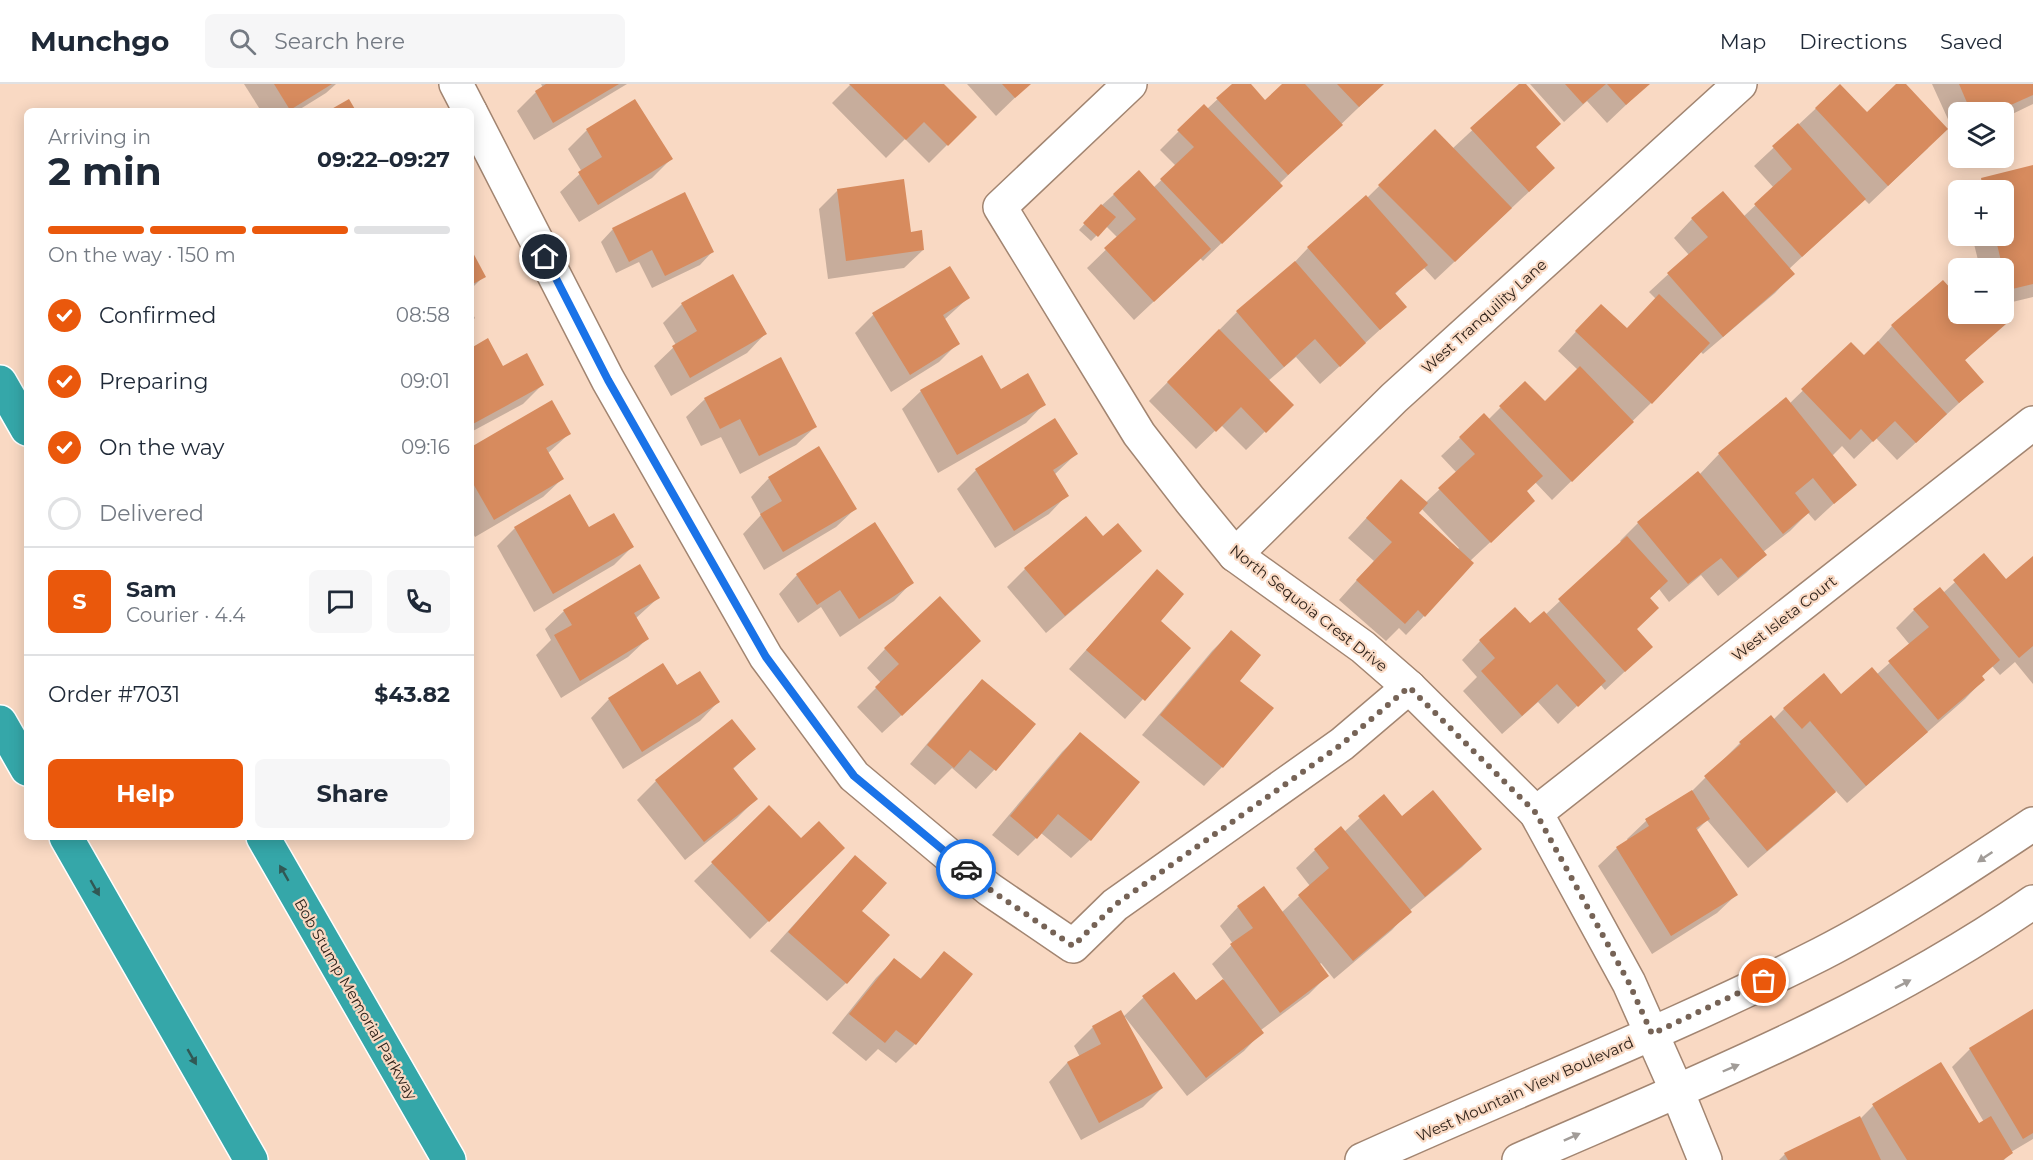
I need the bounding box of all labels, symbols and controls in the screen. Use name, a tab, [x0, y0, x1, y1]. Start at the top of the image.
search box	[205, 14, 625, 68]
text: Munchgo	[30, 24, 169, 58]
icon: search	[226, 25, 259, 58]
text: Search here	[274, 28, 405, 55]
text: Map	[1720, 29, 1766, 54]
text: Directions	[1799, 29, 1907, 54]
text: Saved	[1940, 29, 2003, 54]
map controls	[1948, 102, 2014, 324]
button: layers	[1948, 102, 2014, 168]
text: Arriving in	[48, 125, 151, 149]
text: 09:22–09:27	[317, 146, 450, 173]
text: 2 min	[48, 147, 162, 195]
button: +	[1948, 180, 2014, 246]
pin	[519, 231, 570, 282]
icon: home	[528, 240, 561, 273]
text: On the way · 150 m	[48, 243, 236, 267]
street label: West Tranquility Lane	[1418, 255, 1550, 377]
button: −	[1948, 258, 2014, 324]
icon: check	[48, 299, 81, 332]
text: Confirmed	[99, 302, 216, 329]
text: 08:58	[396, 303, 450, 327]
icon: check	[48, 365, 81, 398]
text: Preparing	[99, 368, 208, 395]
text: 09:01	[400, 369, 450, 393]
icon: check	[48, 431, 81, 464]
text: On the way	[99, 434, 224, 461]
text: 09:16	[401, 435, 450, 459]
text: Delivered	[99, 500, 204, 527]
street label: North Sequoia Crest Drive	[1226, 541, 1392, 675]
button: chat	[309, 570, 372, 633]
button: phone	[387, 570, 450, 633]
street label: West Isleta Court	[1728, 571, 1840, 665]
text: Sam	[126, 576, 177, 603]
text: S	[72, 588, 87, 615]
text: Courier · 4.4	[126, 603, 245, 627]
text: Order #7031	[48, 681, 180, 708]
text: $43.82	[374, 681, 450, 708]
button: Help	[48, 759, 243, 828]
button: Share	[255, 759, 450, 828]
courier	[936, 839, 996, 899]
one-way arrow	[1976, 851, 1993, 862]
icon: car	[950, 853, 983, 886]
one-way arrow	[279, 864, 289, 881]
one-way arrow	[90, 880, 100, 897]
street label: Bob Stump Memorial Parkway	[290, 895, 422, 1104]
pin	[1738, 955, 1789, 1006]
icon: bag	[1747, 964, 1780, 997]
one-way arrow	[1894, 979, 1911, 988]
street label: West Mountain View Boulevard	[1414, 1032, 1636, 1146]
one-way arrow	[187, 1049, 197, 1066]
one-way arrow	[1722, 1063, 1740, 1072]
one-way arrow	[1564, 1132, 1581, 1141]

